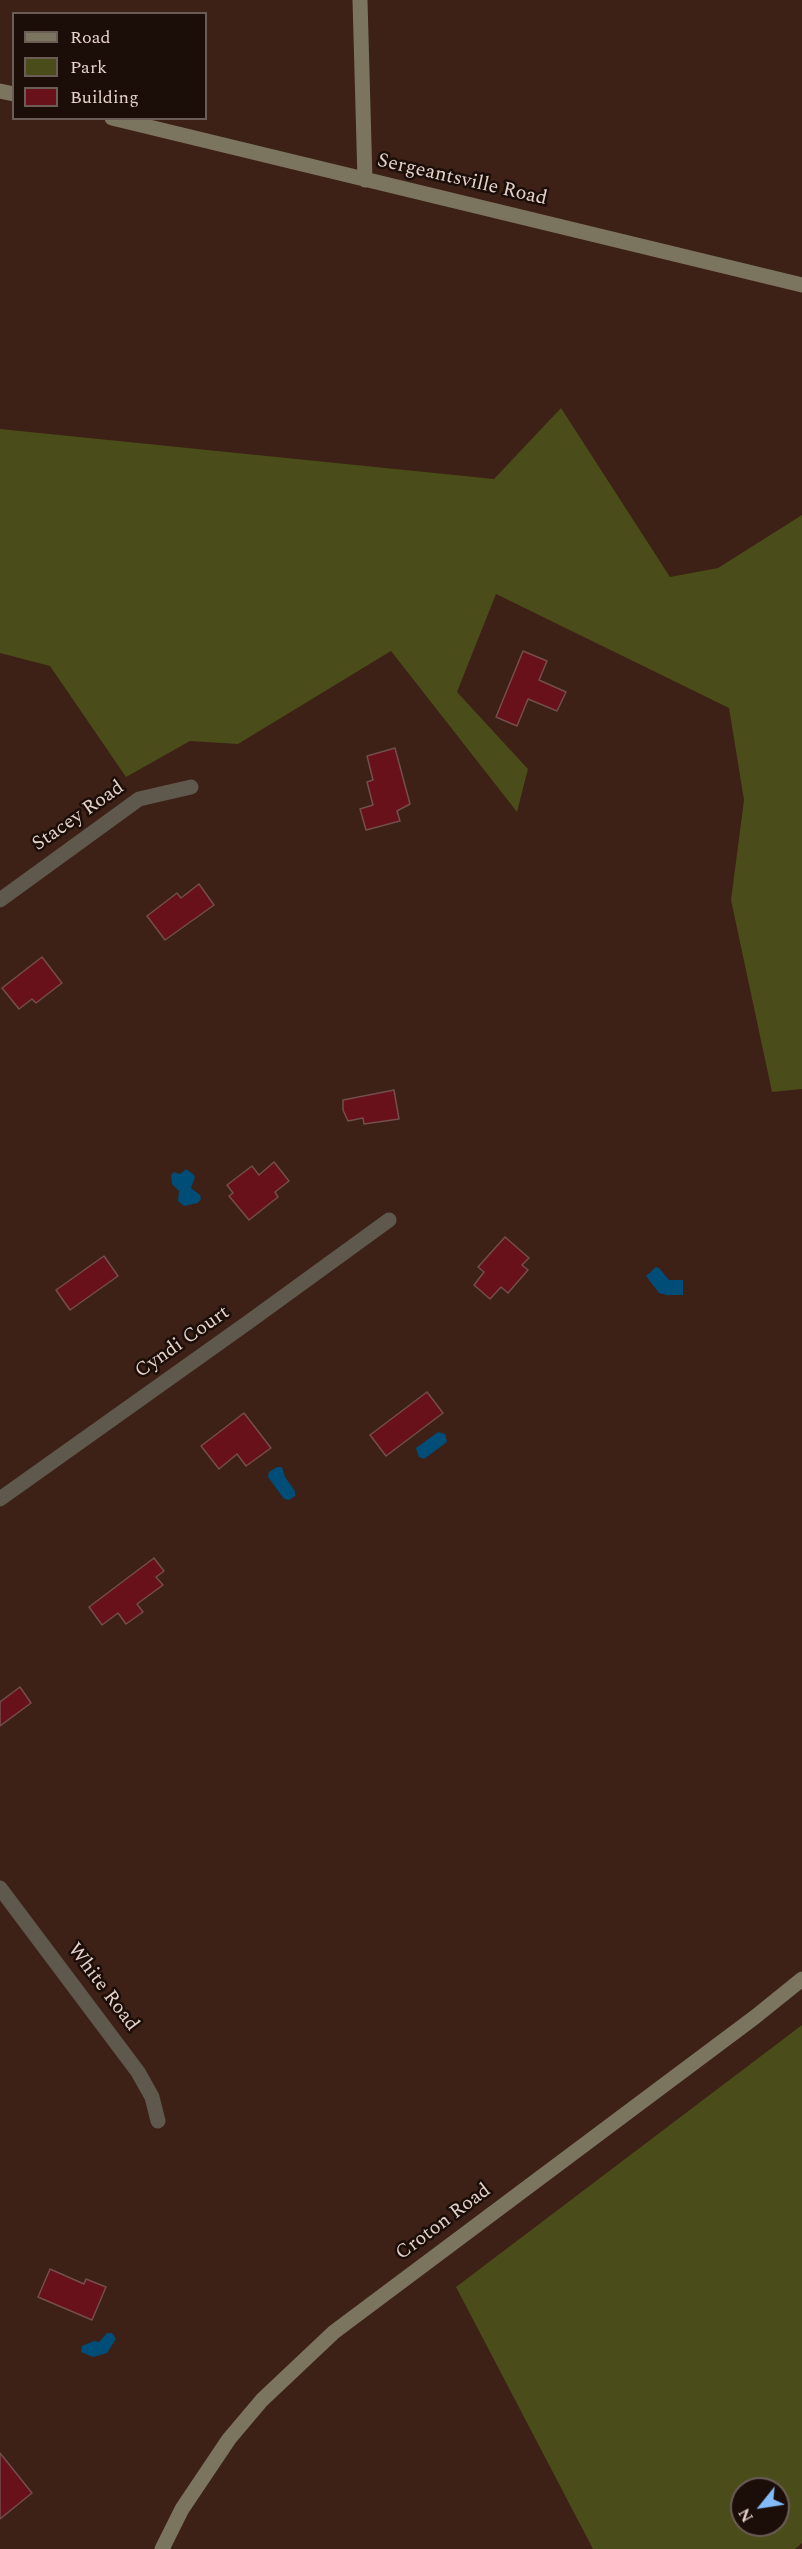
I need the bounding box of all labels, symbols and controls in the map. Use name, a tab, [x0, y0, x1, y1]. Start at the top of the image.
legend	[12, 12, 207, 120]
text: Road	[70, 24, 111, 51]
text: Park	[70, 54, 107, 81]
text: Building	[70, 84, 139, 111]
street label: Sergeantsville Road	[375, 150, 549, 212]
street label: Stacey Road	[28, 777, 130, 857]
street label: Cyndi Court	[131, 1302, 235, 1384]
street label: White Road	[61, 1939, 143, 2037]
street label: Croton Road	[392, 2179, 496, 2267]
north arrow	[730, 2477, 790, 2537]
text: N	[732, 2503, 760, 2527]

